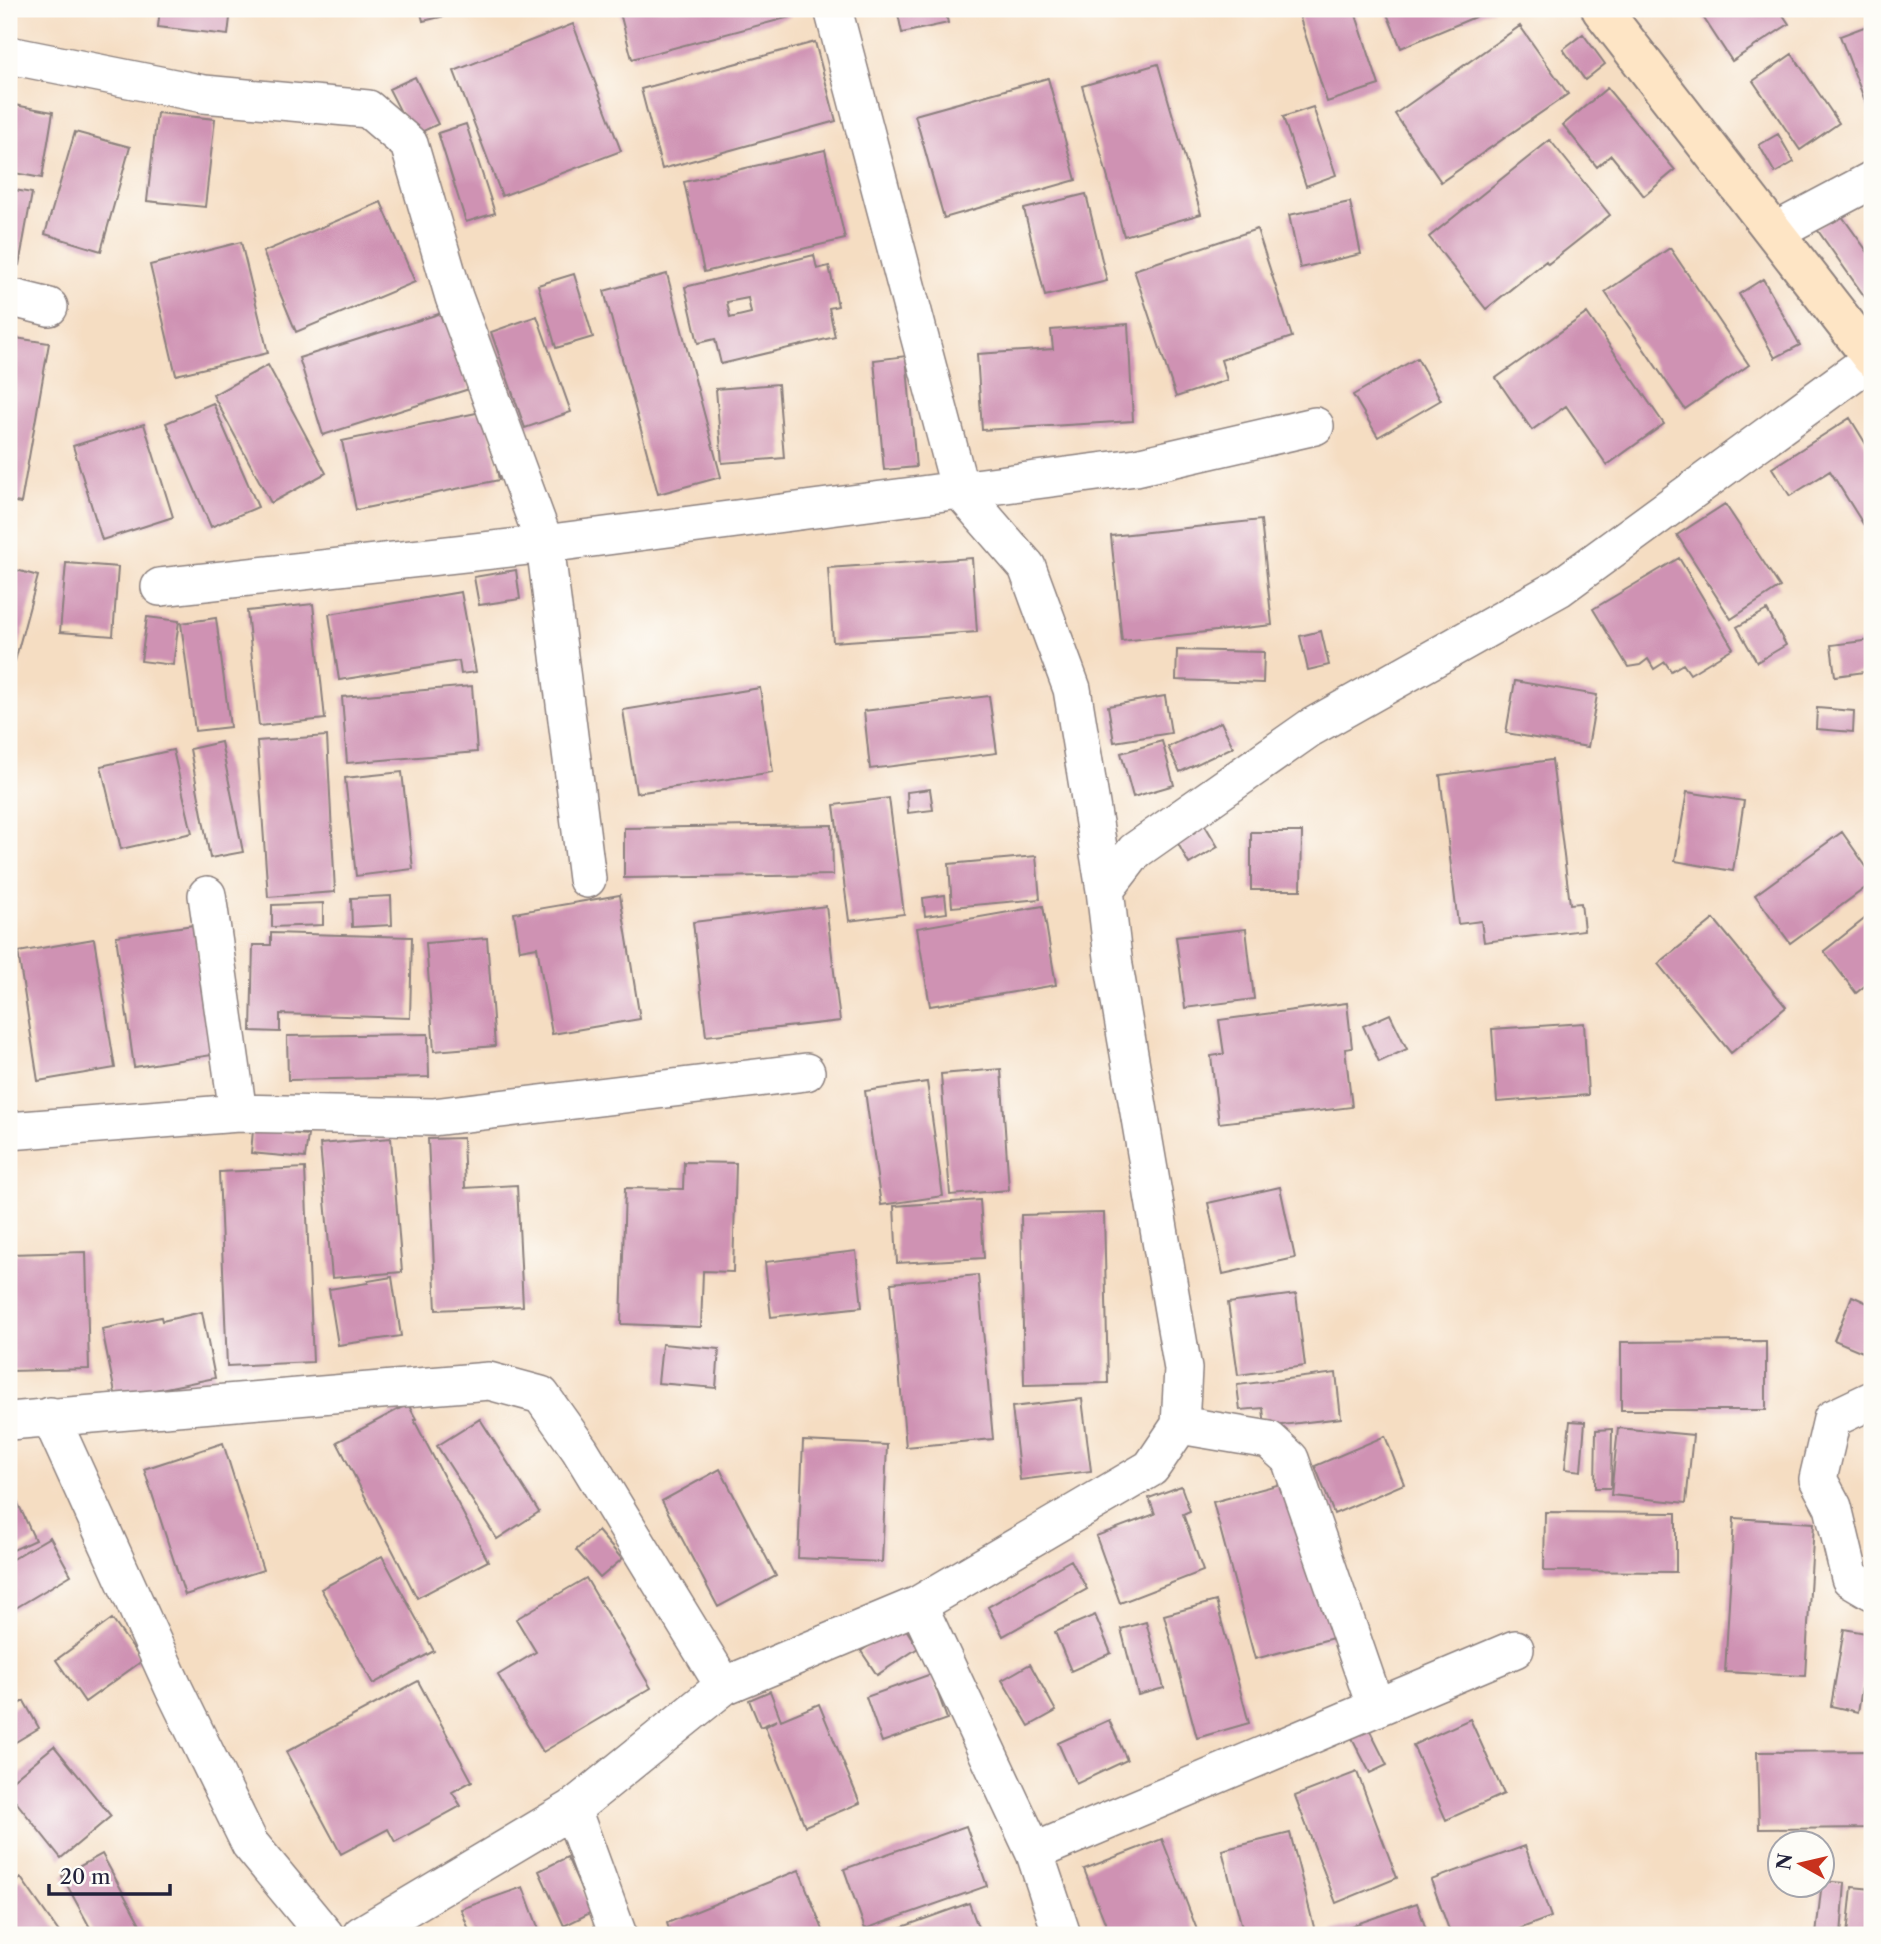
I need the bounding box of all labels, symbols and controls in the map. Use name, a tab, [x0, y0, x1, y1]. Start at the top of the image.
north arrow	[1766, 1828, 1836, 1898]
text: N	[1772, 1852, 1797, 1871]
scale bar	[49, 1853, 170, 1897]
text: 20 m	[60, 1864, 111, 1889]

